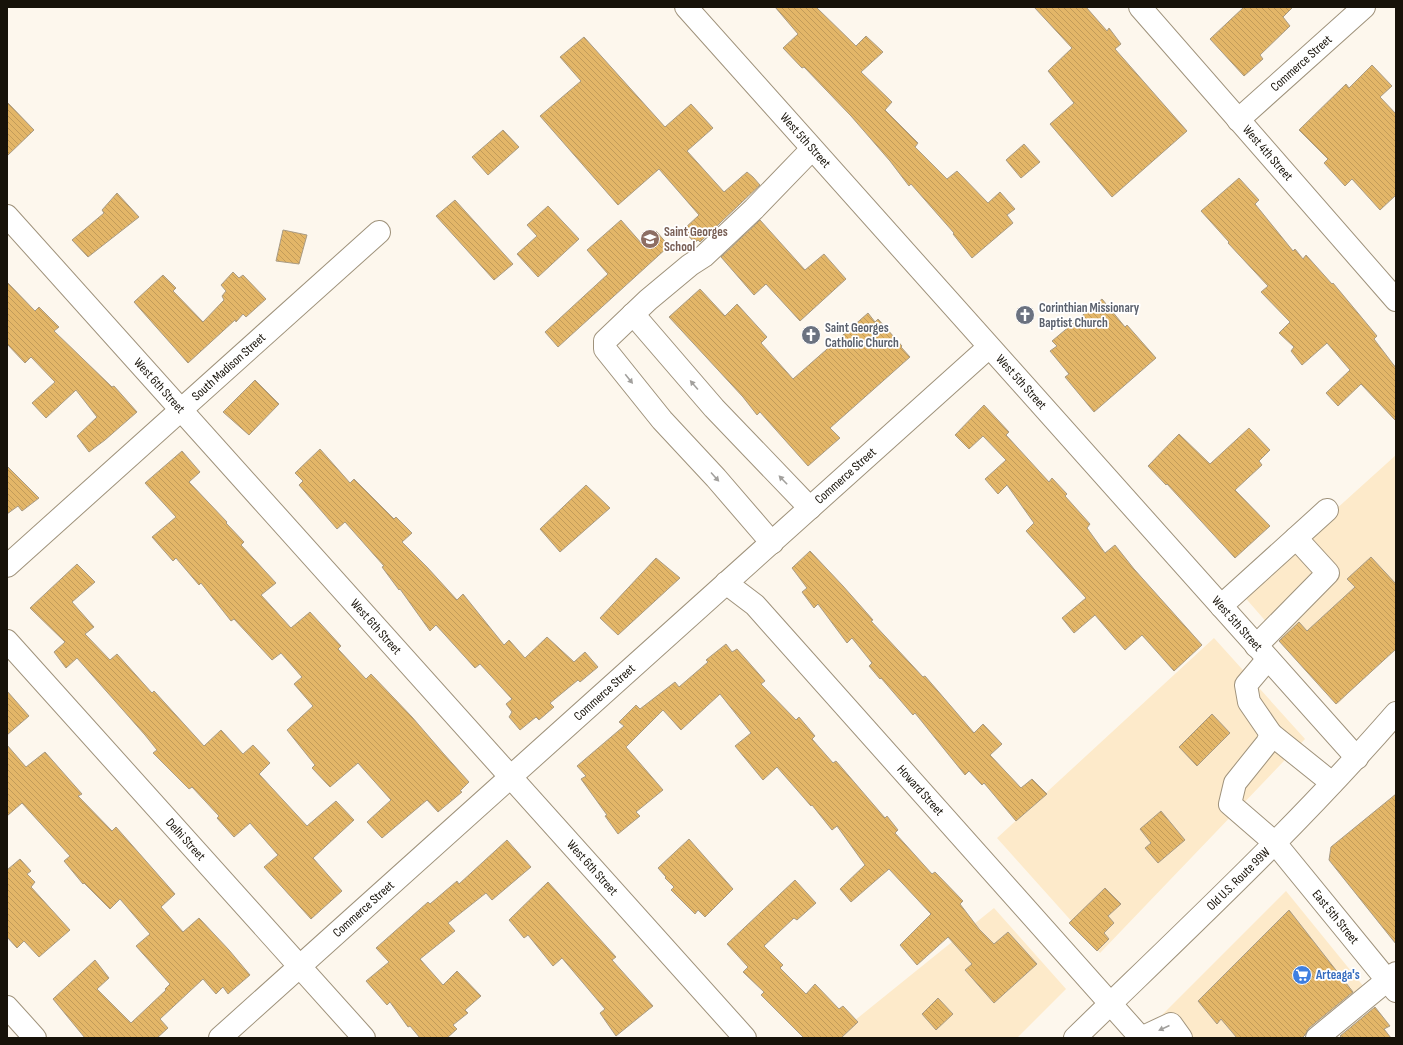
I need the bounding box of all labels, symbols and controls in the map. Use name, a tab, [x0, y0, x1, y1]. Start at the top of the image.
street label: Commerce Street	[1267, 32, 1335, 95]
street label: West 5th Street	[776, 110, 834, 171]
street label: West 4th Street	[1239, 122, 1296, 184]
place label: Saint Georges School	[664, 224, 728, 255]
school or university icon: Saint Georges School	[639, 228, 661, 250]
place label: Corinthian Missionary Baptist Church	[1039, 300, 1140, 331]
church icon: Corinthian Missionary Baptist Church	[1014, 304, 1036, 326]
place label: Saint Georges Catholic Church	[825, 320, 899, 351]
church icon: Saint Georges Catholic Church	[800, 324, 822, 346]
street label: South Madison Street	[188, 330, 269, 404]
street label: West 5th Street	[992, 351, 1050, 413]
street label: West 6th Street	[130, 355, 188, 417]
one-way arrow	[624, 374, 633, 384]
one-way arrow	[690, 381, 699, 390]
street label: Commerce Street	[812, 444, 880, 508]
one-way arrow	[710, 471, 719, 482]
one-way arrow	[778, 475, 788, 485]
street label: West 5th Street	[1208, 593, 1266, 655]
street label: West 6th Street	[347, 596, 405, 658]
street label: Commerce Street	[571, 661, 639, 724]
street label: Howard Street	[894, 762, 947, 819]
street label: Delhi Street	[162, 815, 209, 864]
street label: West 6th Street	[563, 837, 621, 899]
street label: Old U.S. Route 99W	[1203, 844, 1274, 914]
street label: Commerce Street	[330, 877, 398, 941]
street label: East 5th Street	[1309, 887, 1362, 947]
supermarket icon: Arteaga's	[1291, 964, 1313, 986]
place label: Arteaga's	[1315, 967, 1360, 983]
one-way arrow	[1158, 1024, 1170, 1031]

